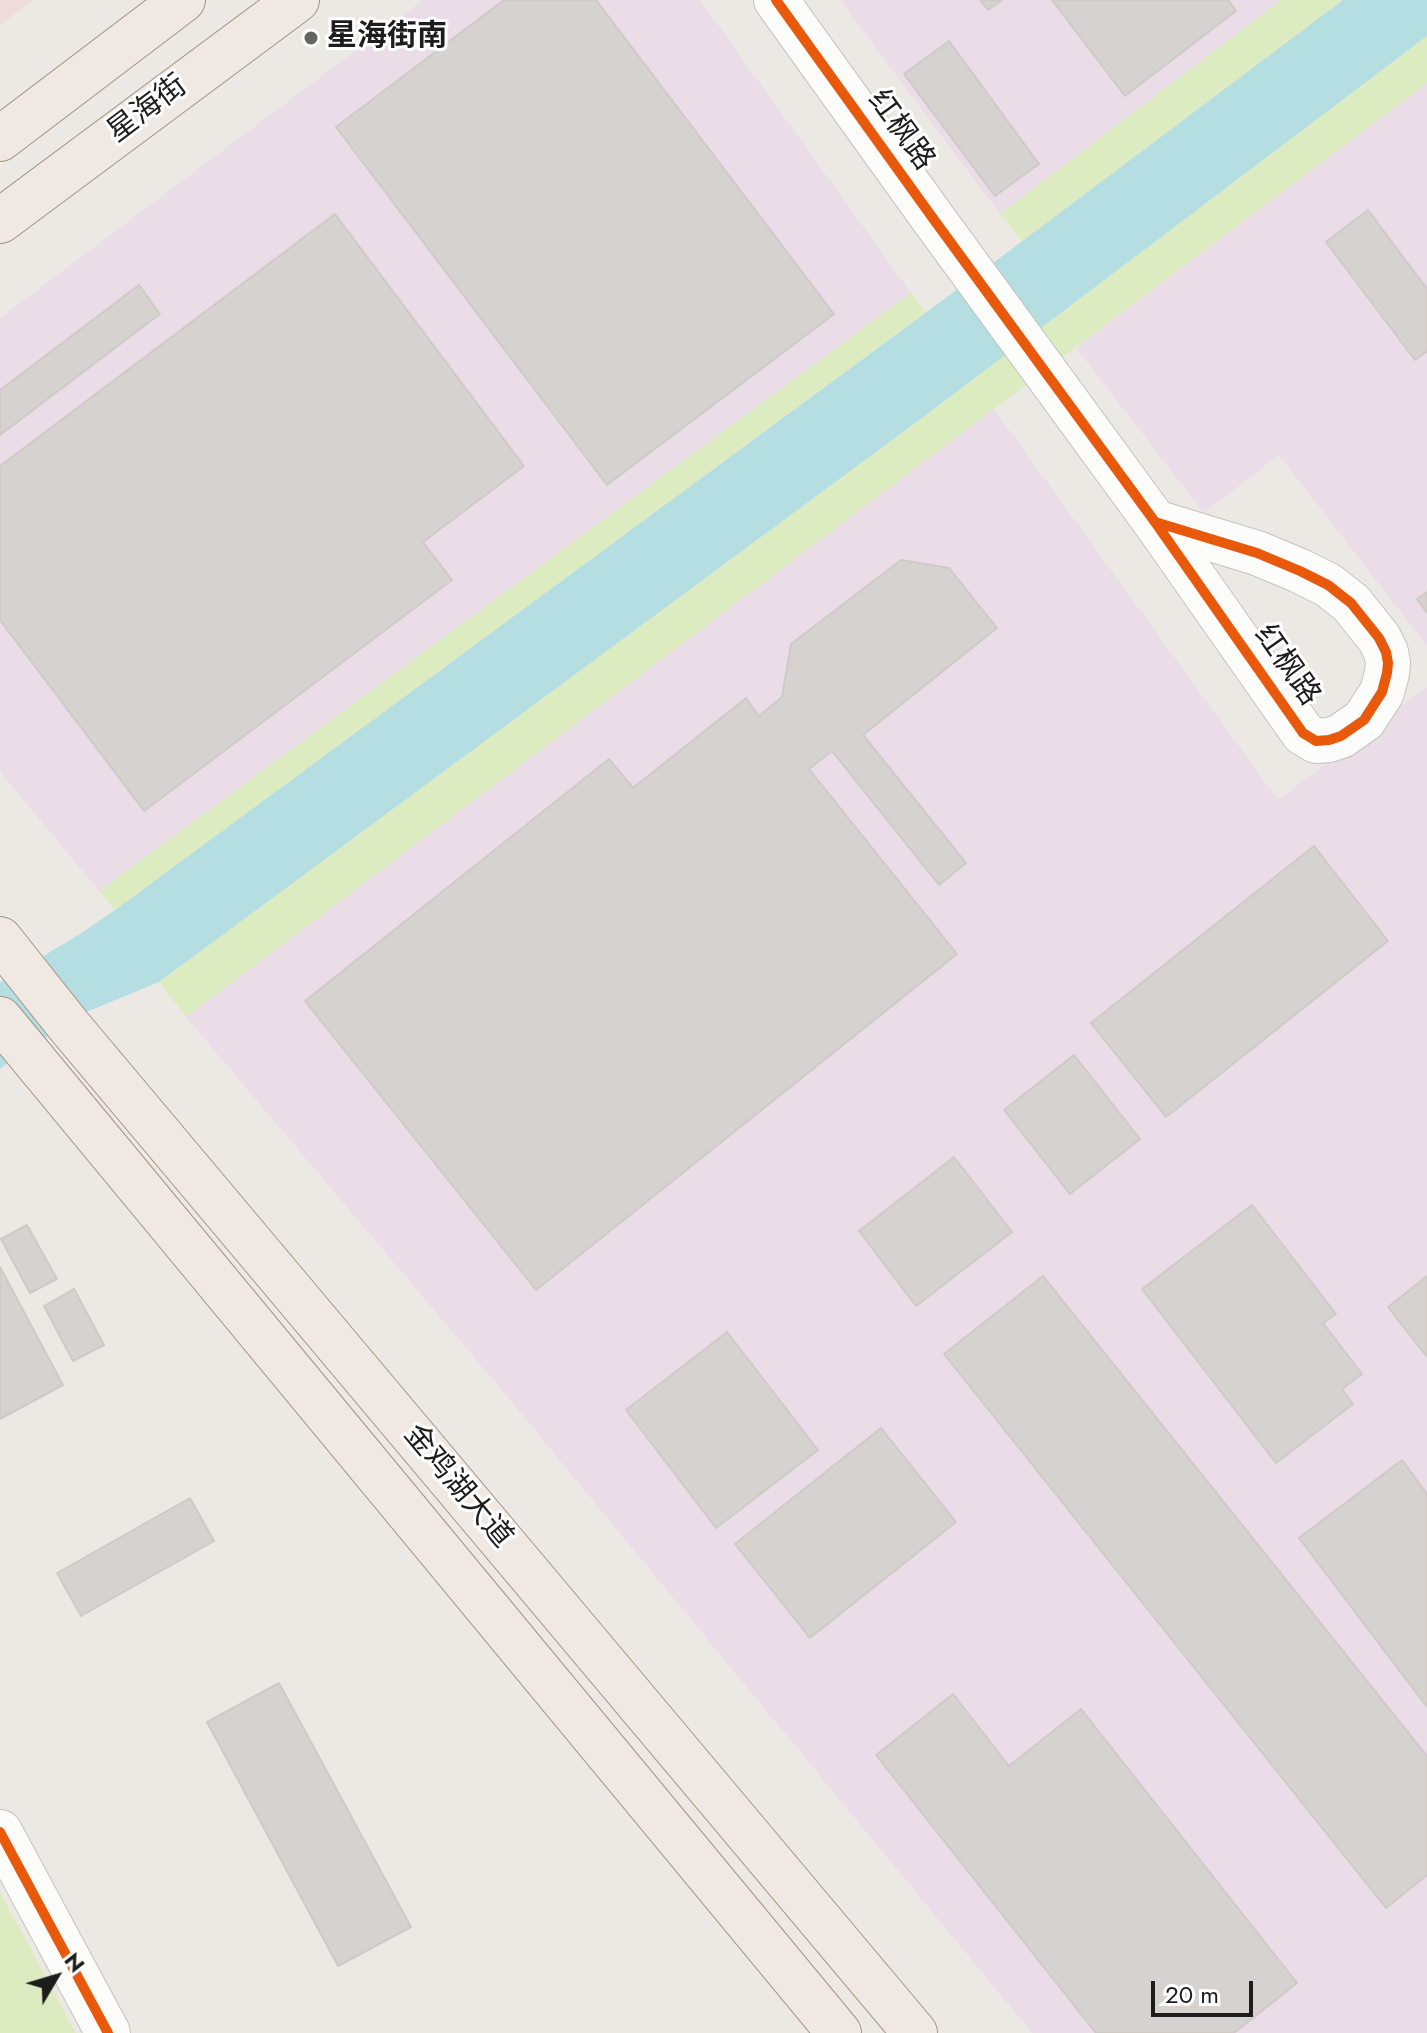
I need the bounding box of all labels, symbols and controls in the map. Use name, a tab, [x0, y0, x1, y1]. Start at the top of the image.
place label: 星海街南	[327, 20, 447, 56]
marker: 星海街南	[302, 29, 320, 47]
street label: 星海街	[101, 69, 195, 151]
street label: 红枫路	[859, 84, 941, 178]
street label: 红枫路	[1245, 619, 1327, 713]
street label: 金鸡湖大道	[395, 1418, 519, 1556]
north arrow	[16, 1937, 96, 2017]
text: N	[57, 1945, 93, 1979]
scale bar	[1155, 1965, 1257, 2015]
text: 20 m	[1165, 1977, 1219, 2012]

